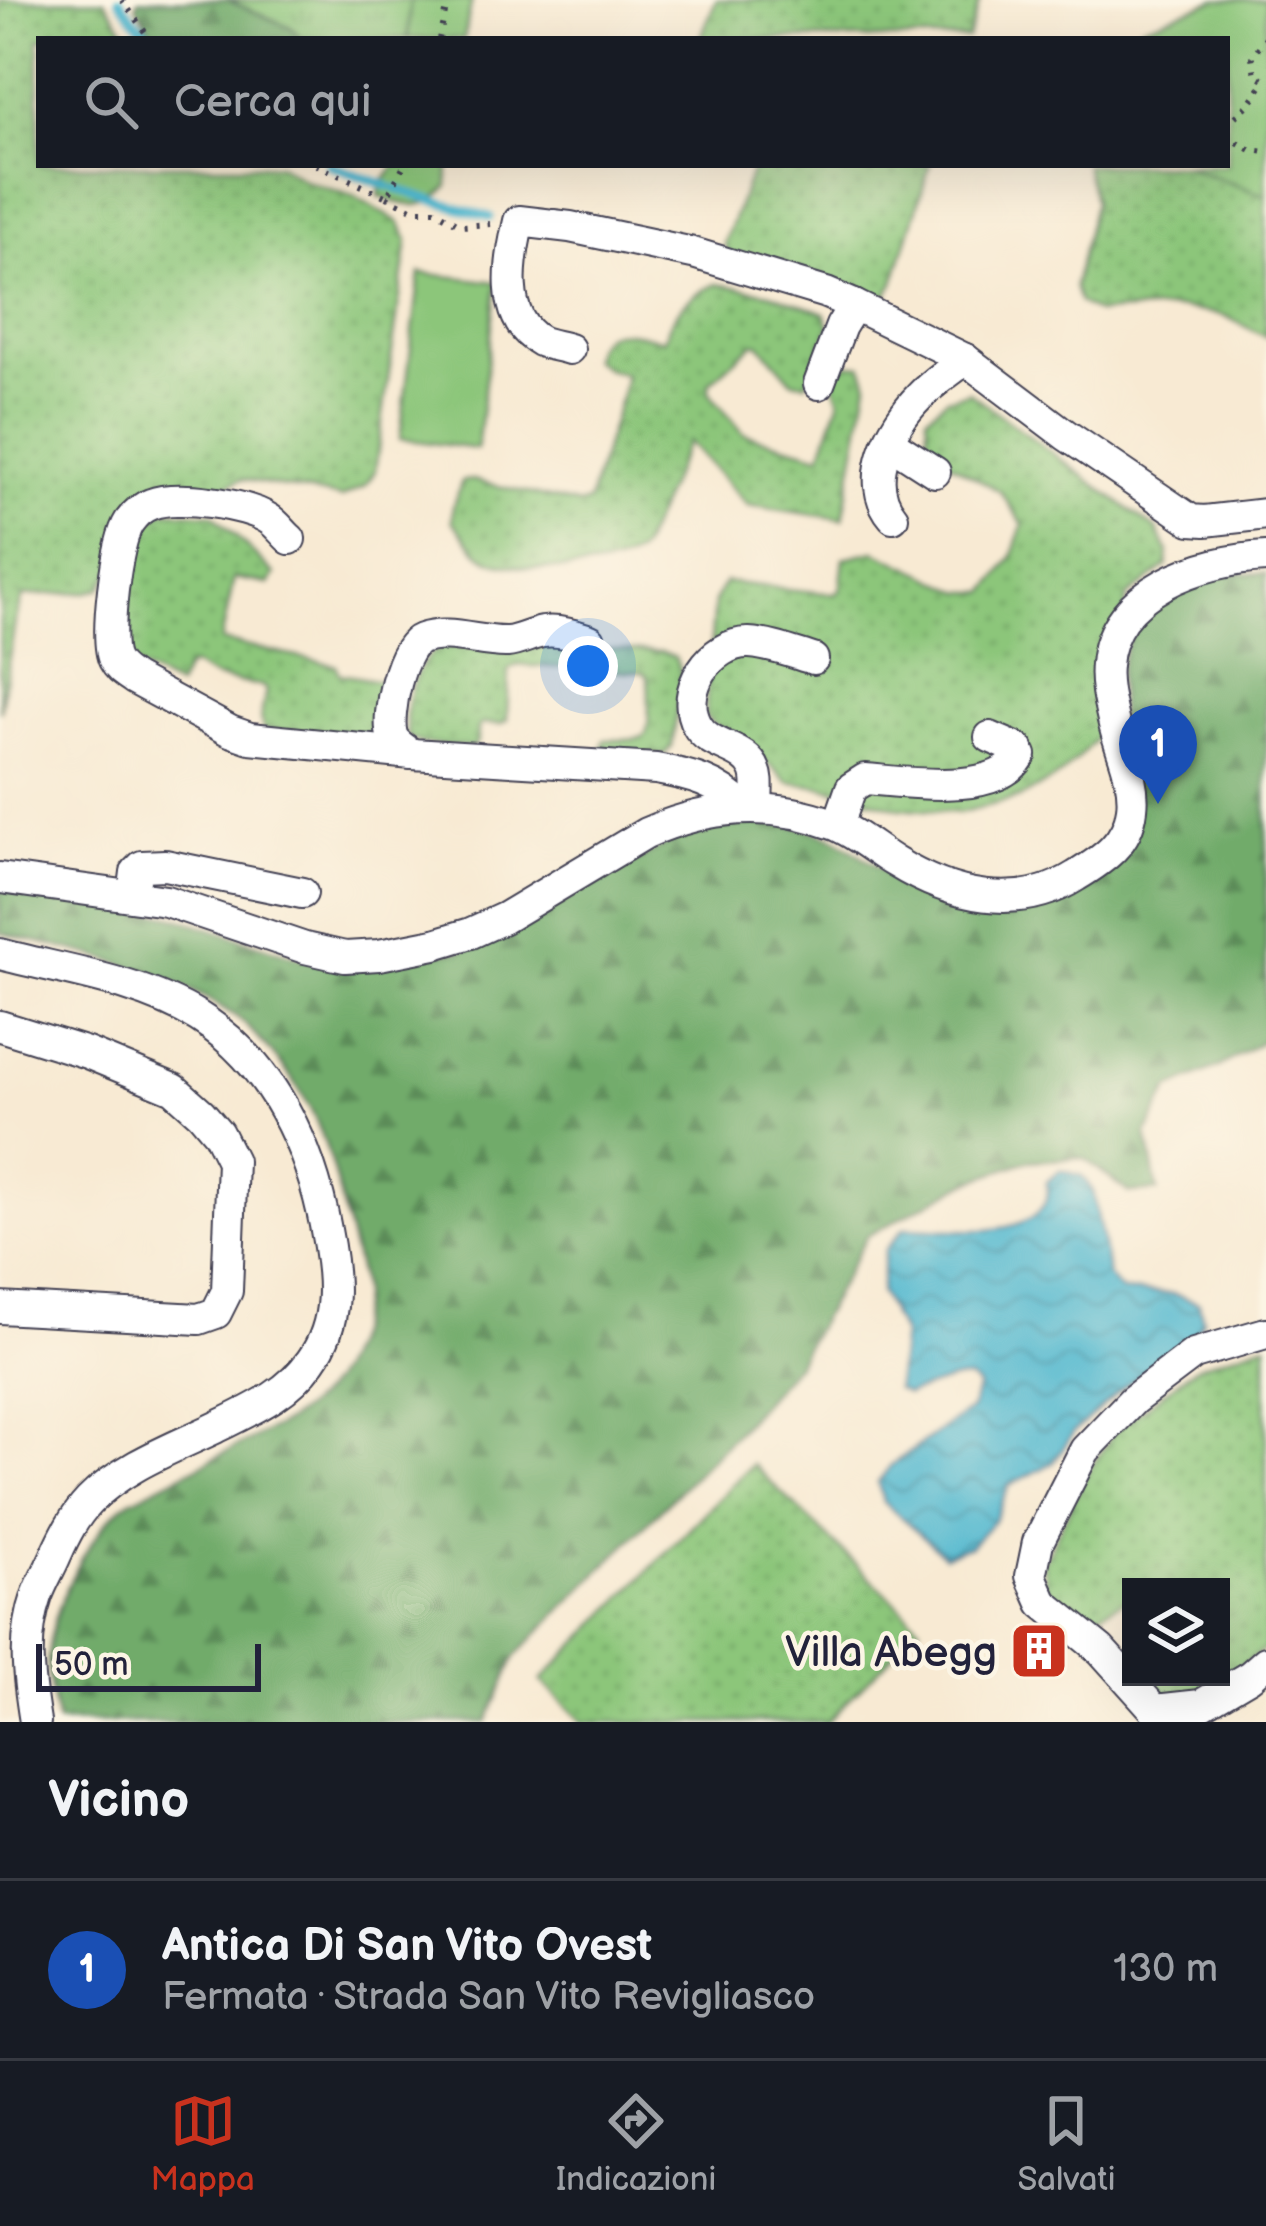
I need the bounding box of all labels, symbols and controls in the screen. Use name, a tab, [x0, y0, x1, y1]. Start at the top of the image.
search box	[36, 36, 1230, 168]
icon: search	[78, 69, 144, 135]
text: Cerca qui	[174, 75, 371, 130]
your location	[558, 636, 618, 696]
pin: 1	[1119, 705, 1197, 804]
map controls	[1122, 1578, 1230, 1686]
button: layers	[1122, 1578, 1230, 1686]
building icon: Villa Abegg	[1008, 1620, 1070, 1682]
place label: Villa Abegg	[785, 1628, 997, 1679]
scale bar	[36, 1638, 261, 1691]
text: 50 m	[54, 1645, 129, 1685]
text: Vicino	[48, 1770, 189, 1831]
text: Antica Di San Vito Ovest	[162, 1919, 652, 1974]
text: 1	[79, 1946, 95, 1993]
text: 130 m	[1113, 1946, 1218, 1993]
text: Fermata · Strada San Vito Revigliasco	[162, 1974, 815, 2021]
tab: Mappa	[151, 2088, 255, 2200]
tab: Indicazioni	[556, 2088, 716, 2200]
tab: Salvati	[1017, 2088, 1115, 2200]

